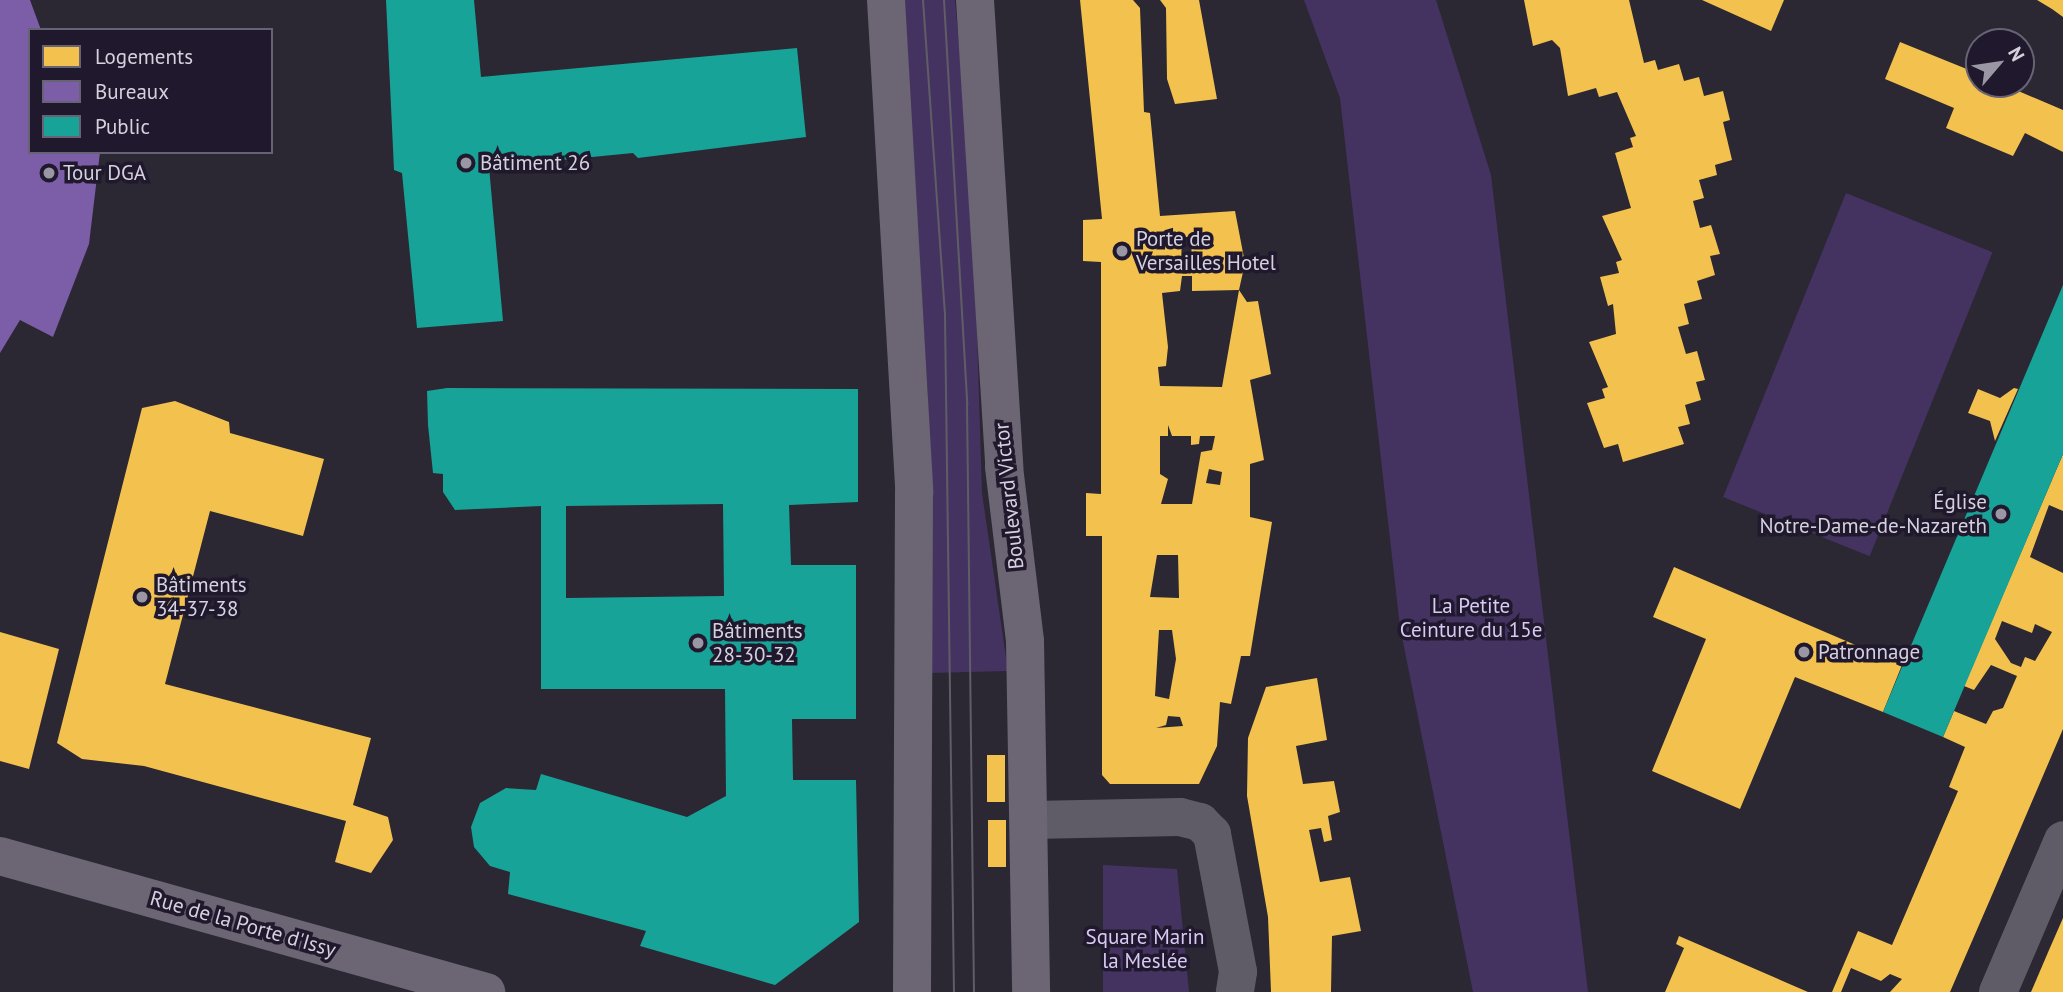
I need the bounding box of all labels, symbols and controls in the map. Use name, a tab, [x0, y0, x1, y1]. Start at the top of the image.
legend	[28, 28, 273, 154]
north arrow	[1965, 28, 2035, 98]
text: Logements	[95, 43, 193, 70]
text: N	[2003, 43, 2030, 65]
text: Bureaux	[95, 78, 169, 105]
text: Public	[95, 113, 150, 140]
place label: Bâtiment 26	[480, 150, 590, 176]
marker: Bâtiment 26	[458, 155, 474, 171]
place label: Tour DGA	[63, 160, 146, 186]
marker: Tour DGA	[41, 165, 57, 181]
place label: Porte de Versailles Hotel	[1136, 226, 1276, 276]
marker: Porte de Versailles Hotel	[1114, 243, 1130, 259]
street label: Boulevard Victor	[989, 421, 1029, 571]
place label: Église Notre-Dame-de-Nazareth	[1759, 489, 1987, 539]
marker: Église Notre-Dame-de-Nazareth	[1993, 506, 2009, 522]
place label: Bâtiments 34-37-38	[156, 572, 247, 622]
marker: Bâtiments 34-37-38	[134, 589, 150, 605]
park label: La Petite Ceinture du 15e	[1400, 593, 1542, 643]
place label: Bâtiments 28-30-32	[712, 618, 803, 668]
marker: Bâtiments 28-30-32	[690, 635, 706, 651]
place label: Patronnage	[1818, 639, 1920, 665]
marker: Patronnage	[1796, 644, 1812, 660]
street label: Rue de la Porte d'Issy	[147, 885, 339, 963]
park label: Square Marin la Meslée	[1086, 924, 1204, 974]

